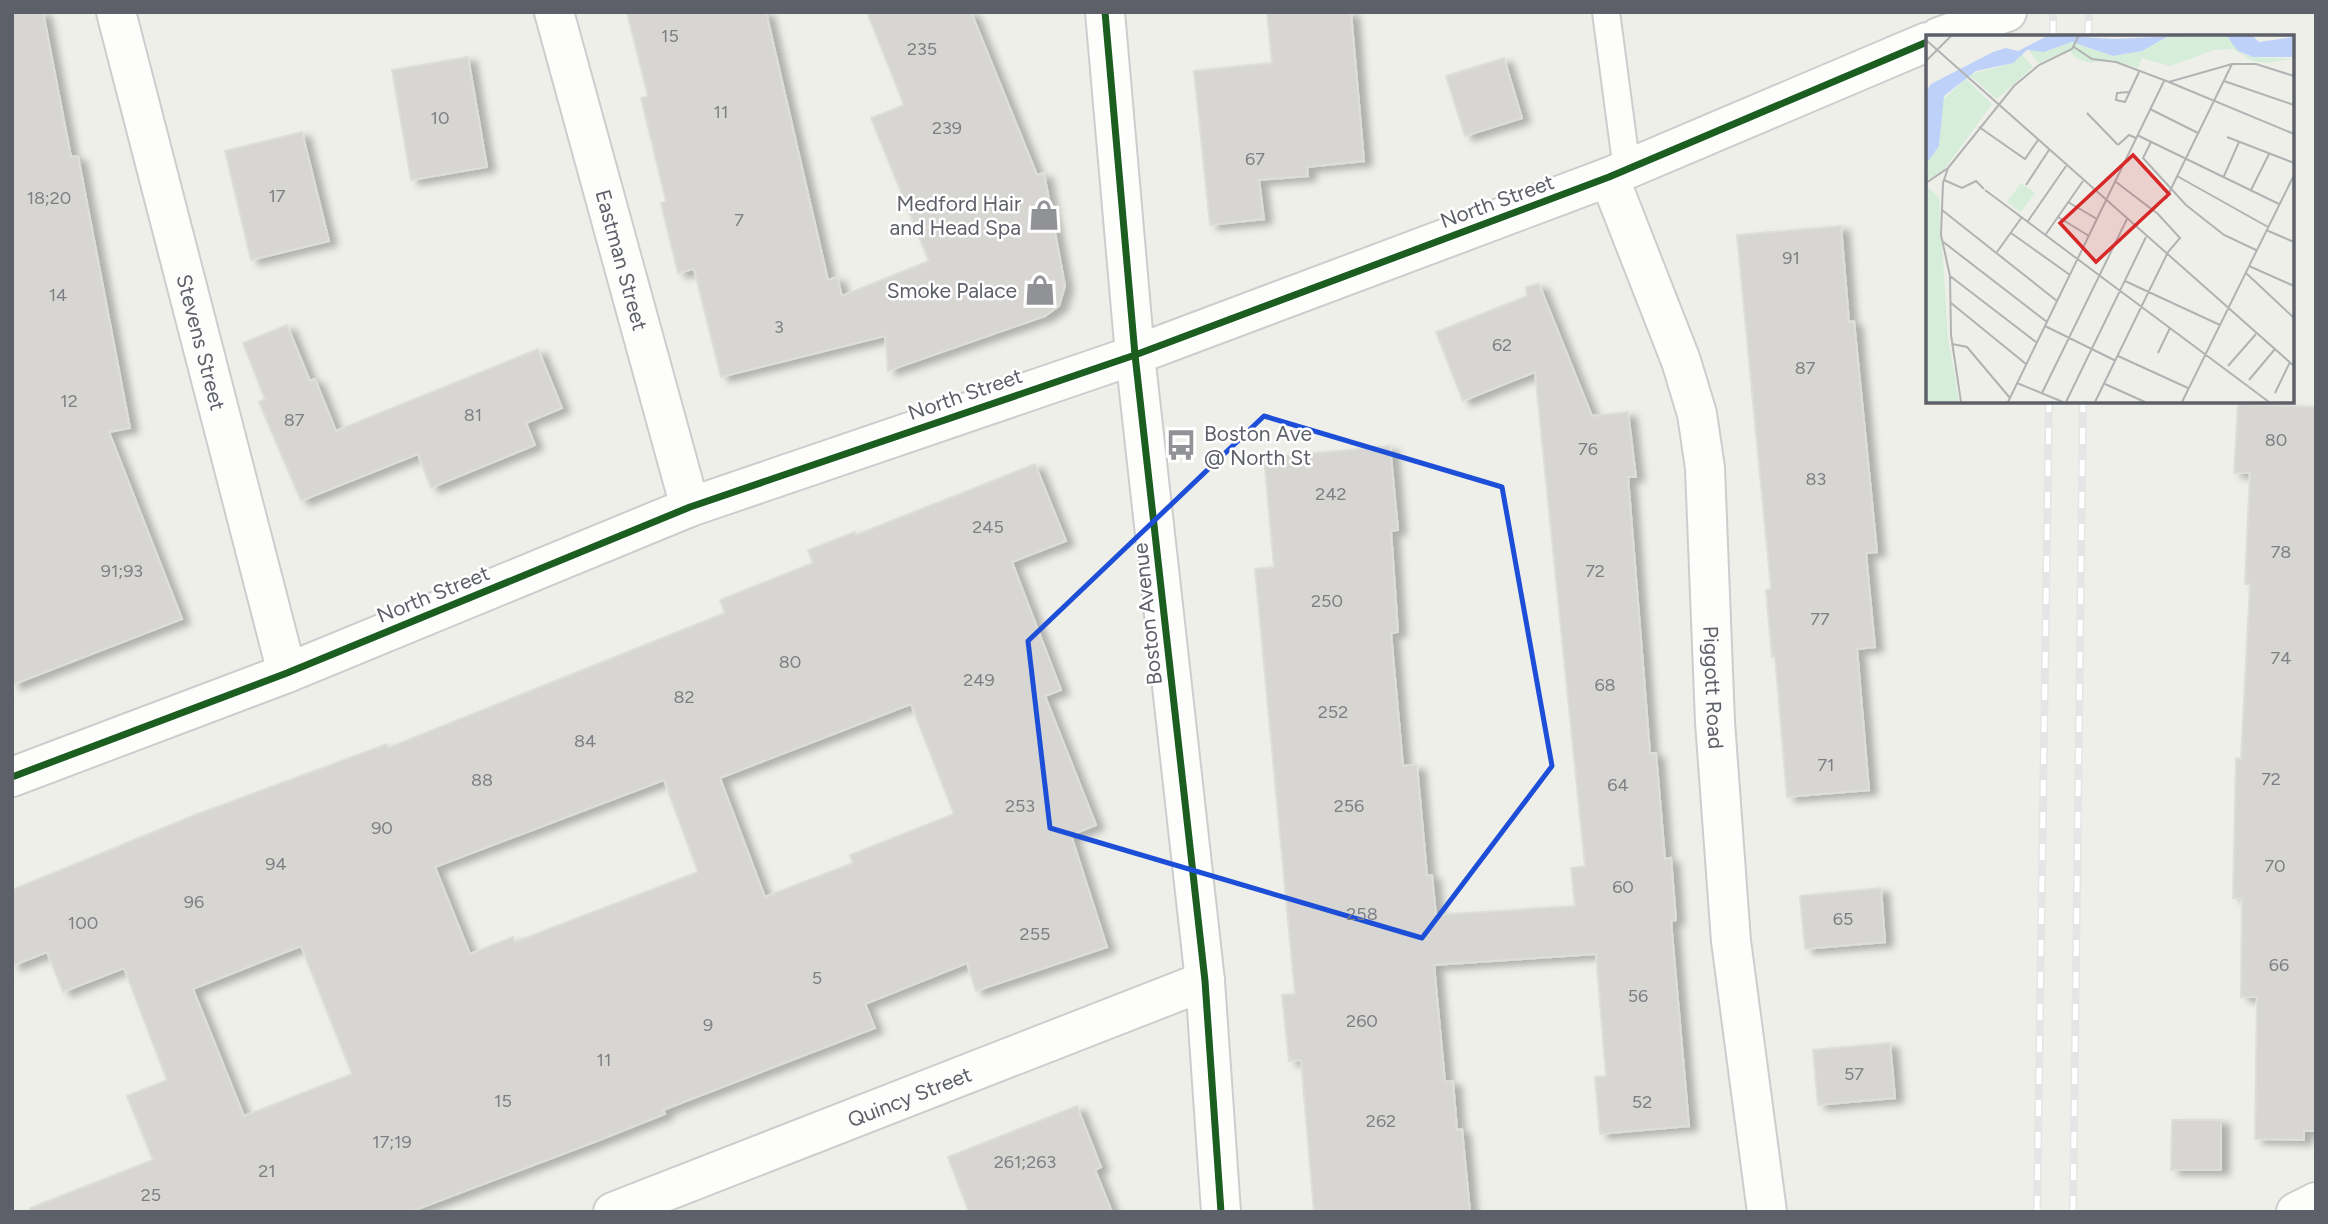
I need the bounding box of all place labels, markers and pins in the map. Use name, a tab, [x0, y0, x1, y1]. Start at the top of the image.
place label: Medford Hair and Head Spa	[890, 191, 1021, 240]
shop icon: Medford Hair and Head Spa	[1027, 198, 1061, 232]
shop icon: Smoke Palace	[1023, 273, 1057, 307]
place label: Smoke Palace	[887, 278, 1017, 303]
place label: Boston Ave @ North St	[1204, 421, 1312, 470]
bus stop icon: Boston Ave @ North St	[1164, 428, 1198, 462]

